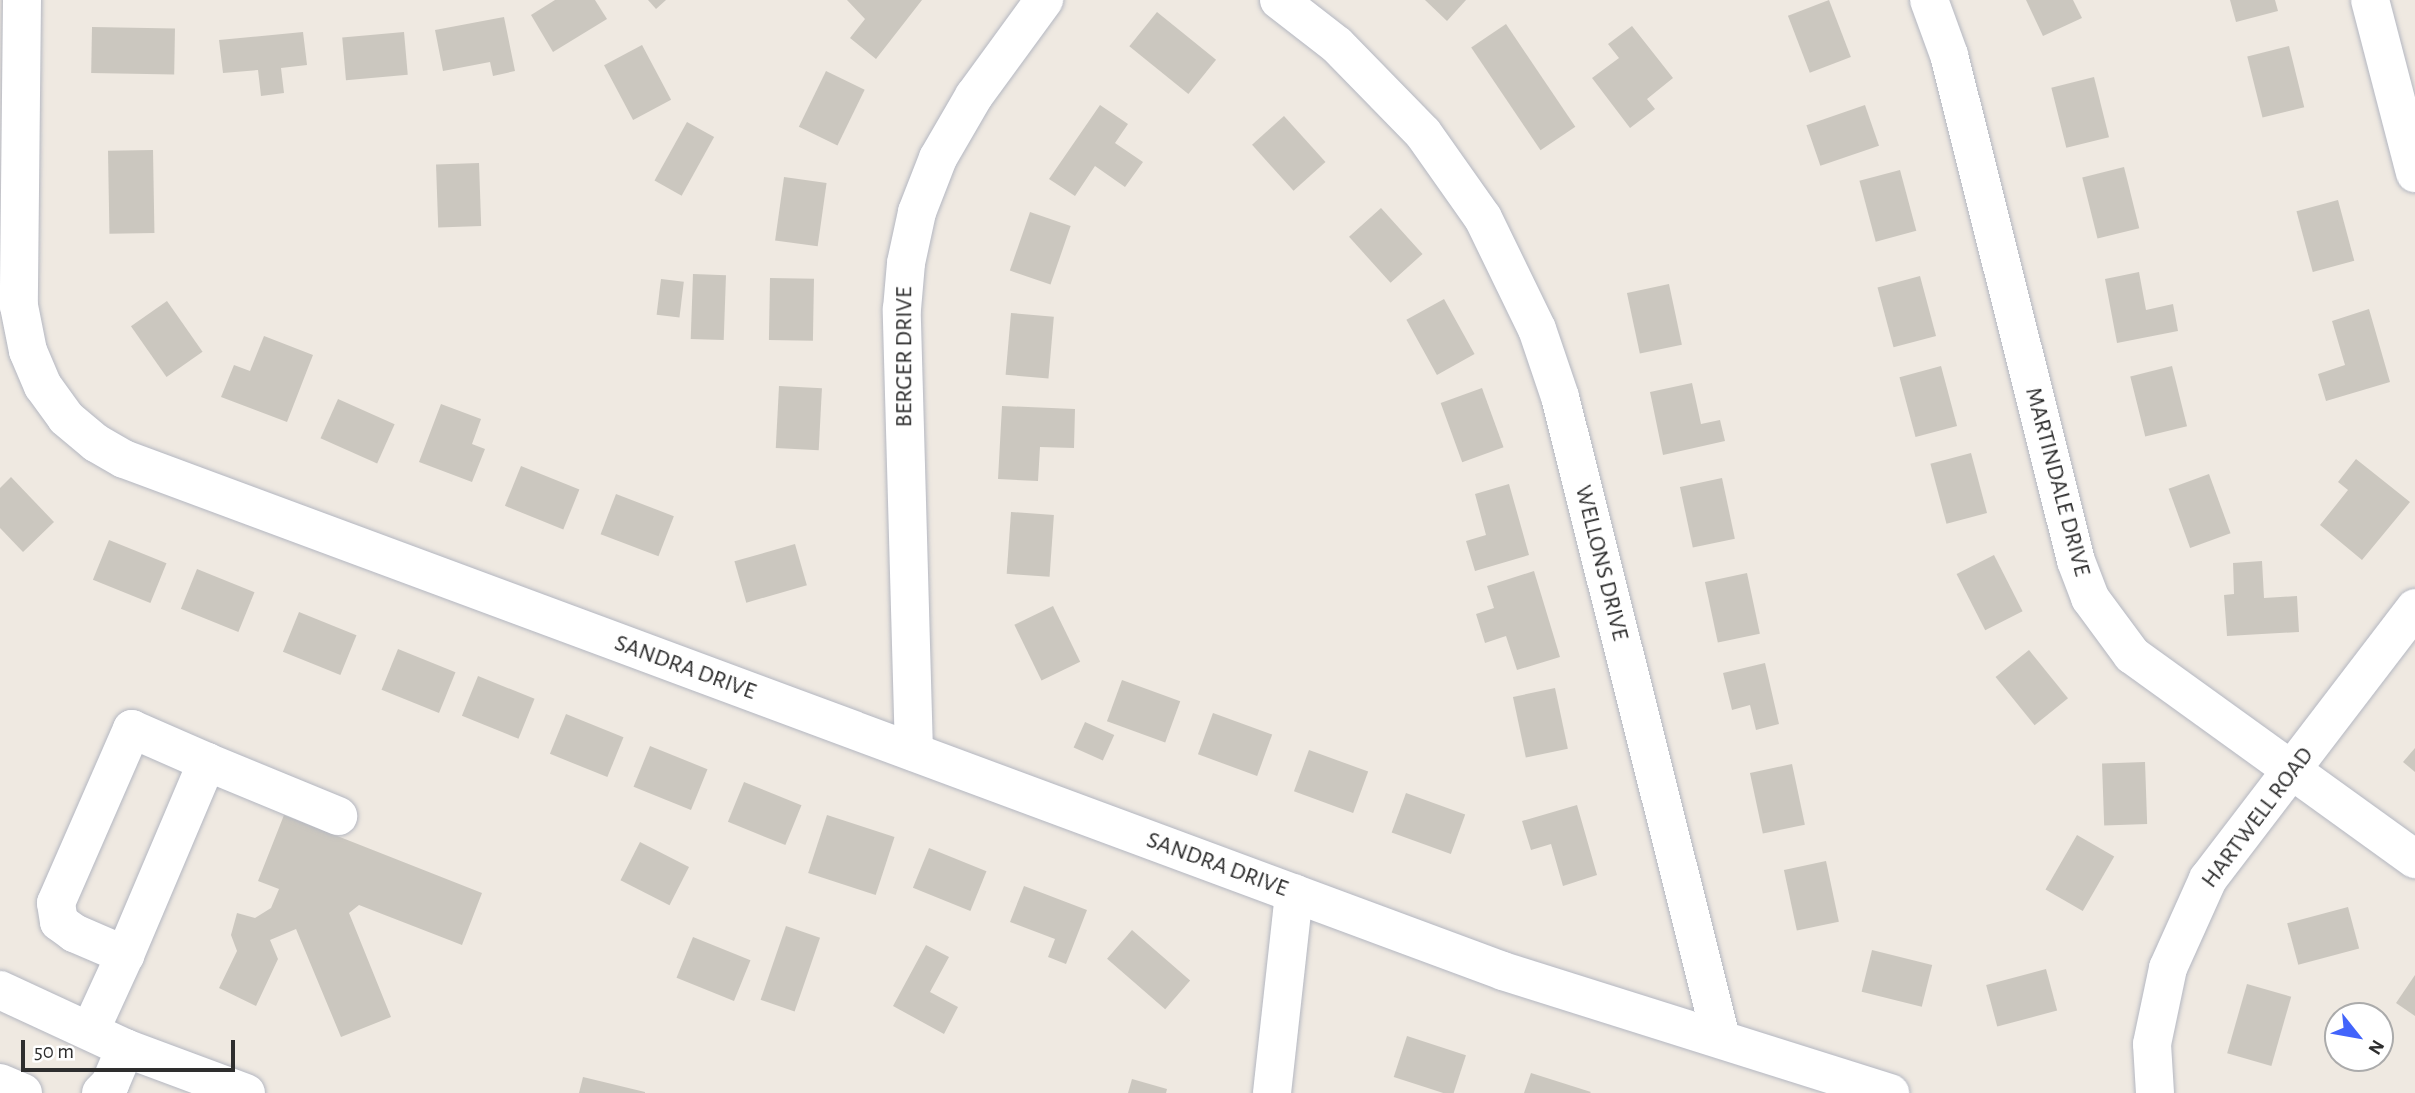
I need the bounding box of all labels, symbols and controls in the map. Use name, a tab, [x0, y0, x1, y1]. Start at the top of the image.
street label: BERGER DRIVE	[891, 287, 919, 427]
street label: MARTINDALE DRIVE	[2018, 384, 2096, 580]
street label: WELLONS DRIVE	[1568, 482, 1634, 644]
street label: SANDRA DRIVE	[610, 629, 760, 707]
street label: HARTWELL ROAD	[2196, 742, 2320, 894]
street label: SANDRA DRIVE	[1142, 826, 1292, 904]
north arrow	[2324, 1002, 2394, 1072]
scale bar	[24, 1026, 238, 1070]
text: N	[2364, 1036, 2387, 1058]
text: 50 m	[34, 1041, 74, 1062]

